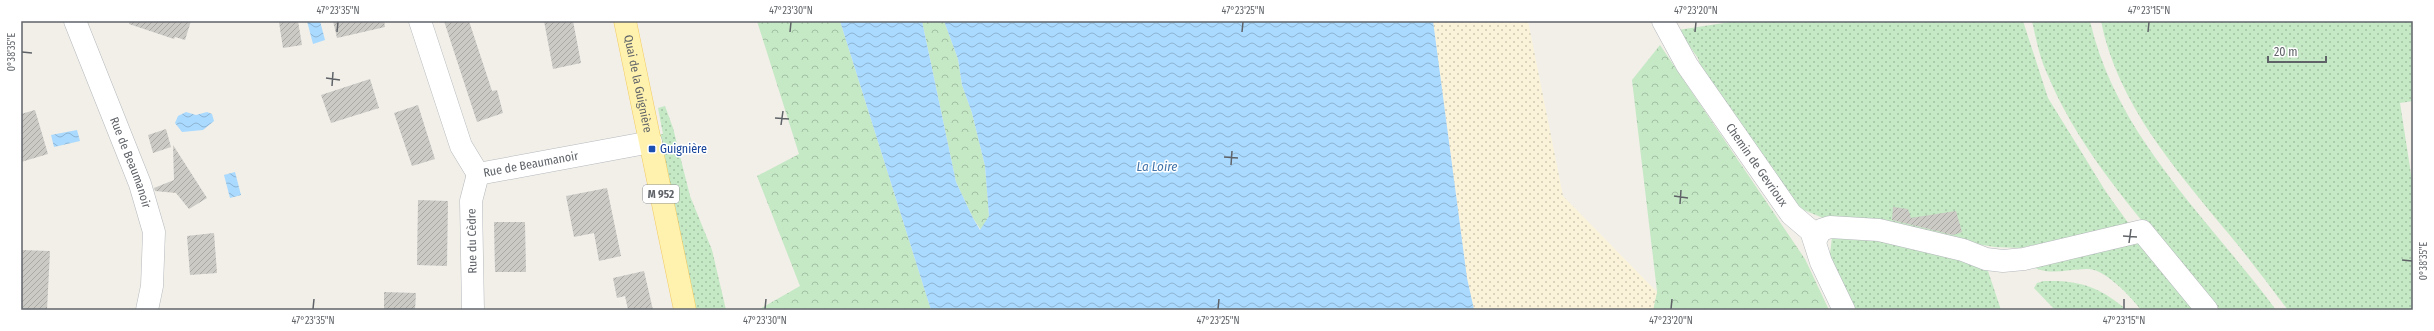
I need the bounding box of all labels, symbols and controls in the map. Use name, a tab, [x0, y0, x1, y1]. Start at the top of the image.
text: 47°23'35"N	[316, 5, 360, 17]
text: 47°23'30"N	[769, 5, 813, 17]
text: 47°23'25"N	[1222, 5, 1264, 17]
text: 47°23'20"N	[1674, 5, 1718, 17]
text: 47°23'15"N	[2128, 5, 2170, 17]
text: 0°38'35"E	[6, 32, 18, 71]
street label: Quai de la Guignière	[621, 34, 655, 134]
scale bar	[2268, 38, 2326, 64]
text: 20 m	[2274, 45, 2298, 59]
street label: Rue de Beaumanoir	[107, 115, 154, 210]
street label: Chemin de Gevrioux	[1723, 121, 1791, 210]
place label: Guignière	[660, 142, 707, 156]
marker: Guignière	[647, 144, 657, 154]
street label: Rue de Beaumanoir	[482, 148, 580, 180]
water label: La Loire	[1137, 159, 1178, 174]
road number: M 952	[643, 185, 679, 203]
street label: Rue du Cèdre	[464, 208, 480, 274]
text: 0°38'35"E	[2418, 241, 2430, 280]
text: 47°23'35"N	[291, 315, 335, 327]
text: 47°23'30"N	[743, 315, 787, 327]
text: 47°23'25"N	[1197, 315, 1239, 327]
text: 47°23'20"N	[1649, 315, 1693, 327]
text: 47°23'15"N	[2103, 315, 2145, 327]

